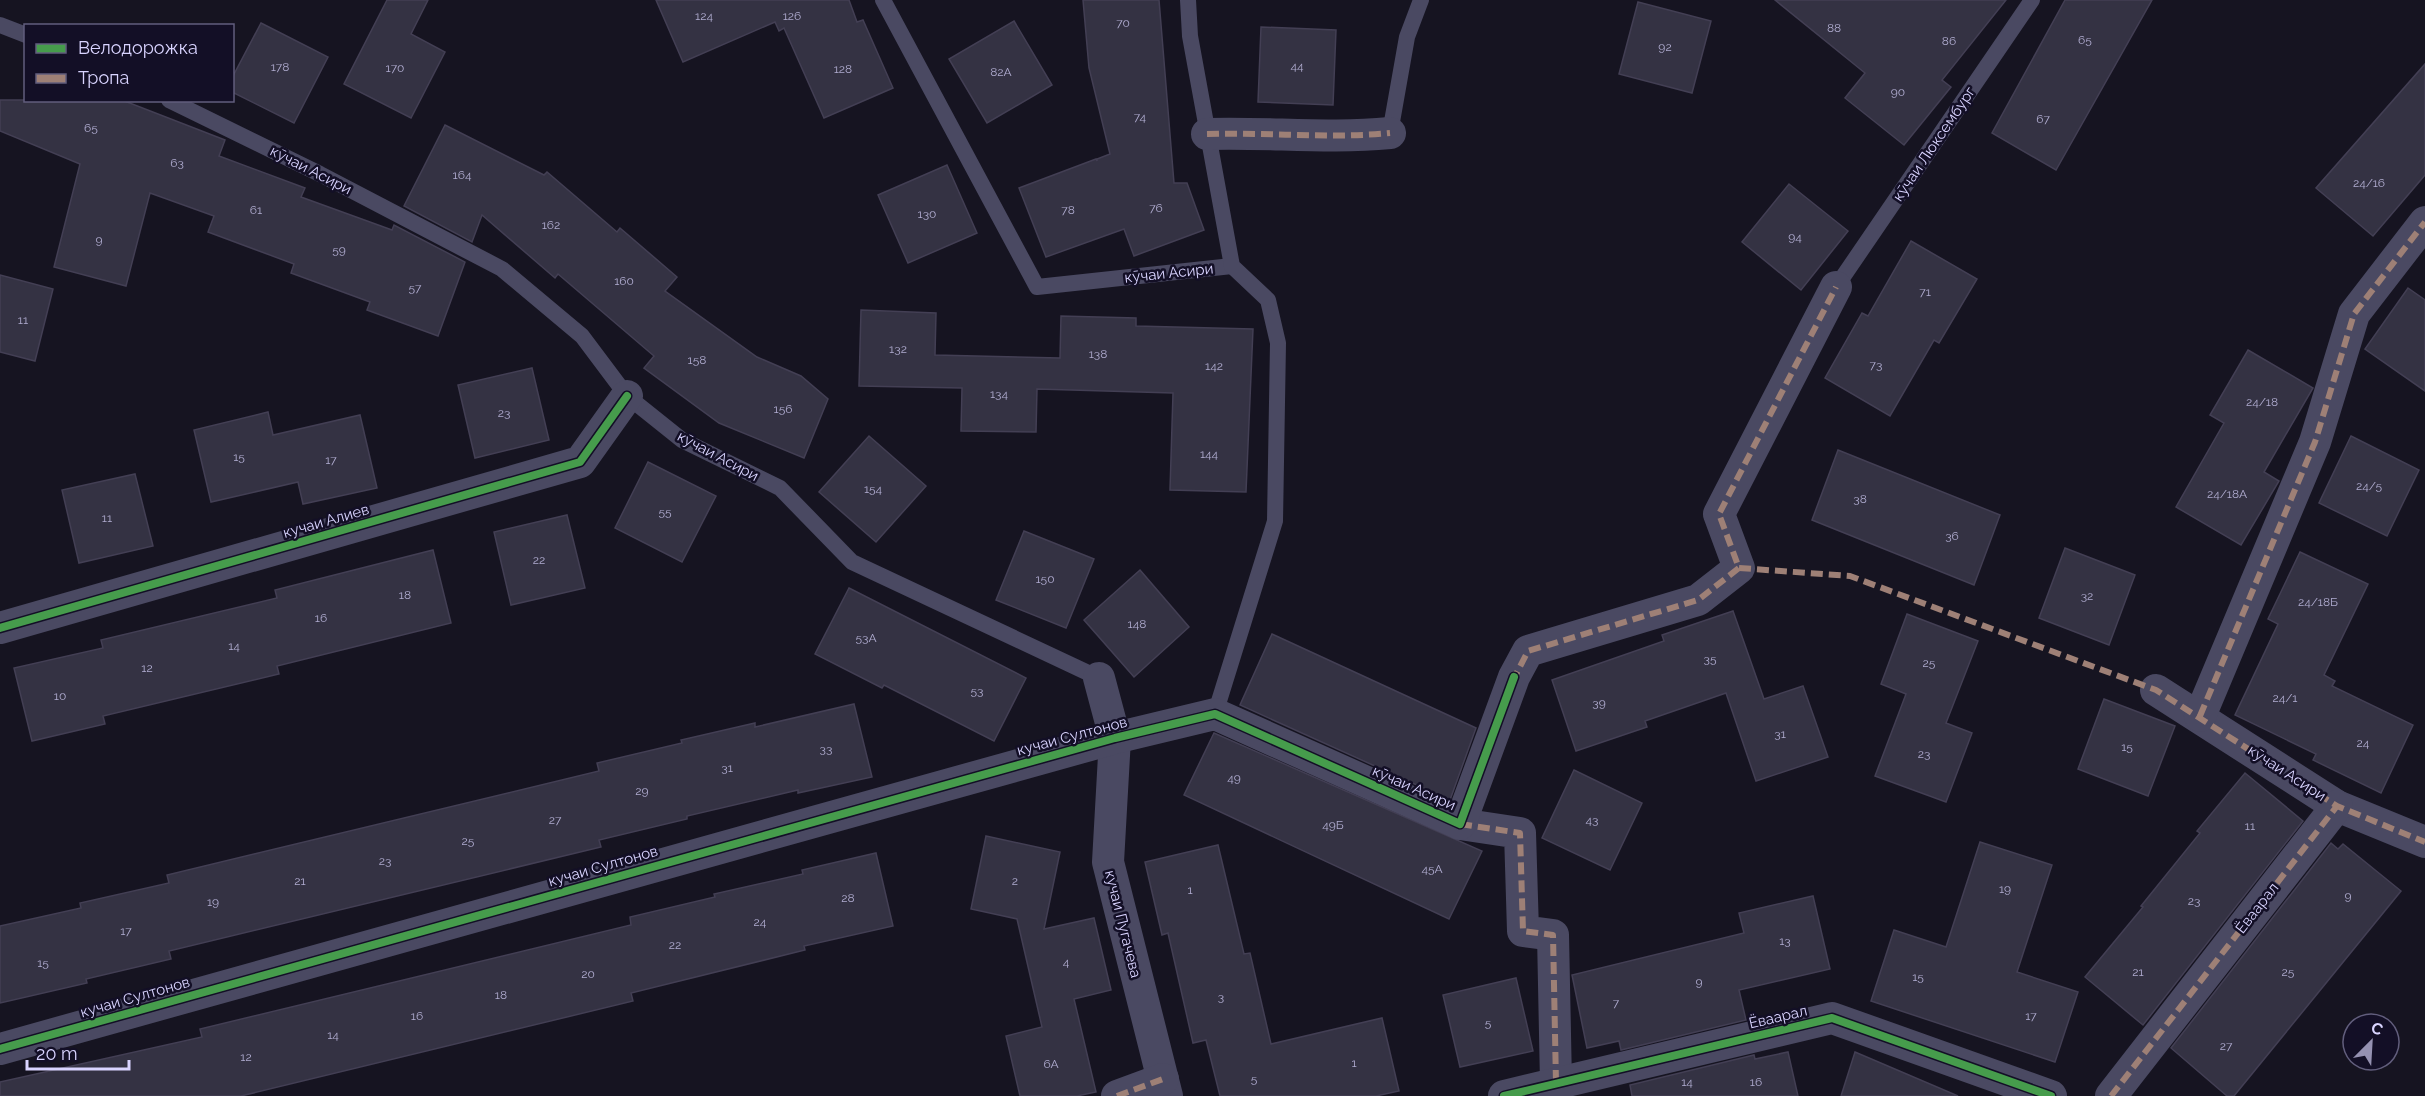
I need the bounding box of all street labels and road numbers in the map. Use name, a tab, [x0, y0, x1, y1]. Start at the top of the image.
street label: кӯчаи Люксембург	[1889, 83, 1979, 205]
street label: кӯчаи Асири	[267, 142, 355, 198]
street label: кӯчаи Асири	[1124, 259, 1214, 287]
street label: кӯчаи Асири	[674, 427, 762, 485]
street label: кучаи Алиев	[281, 500, 371, 542]
street label: кучаи Султонов	[1015, 713, 1129, 759]
street label: кӯчаи Асири	[2245, 741, 2329, 805]
street label: кӯчаи Асири	[1370, 762, 1458, 814]
street label: кучаи Султонов	[546, 842, 660, 890]
street label: кучаи Пугачева	[1101, 868, 1145, 980]
street label: Ёваарал	[2231, 878, 2282, 937]
street label: кучаи Султонов	[78, 973, 192, 1021]
street label: Ёваарал	[1747, 1001, 1809, 1032]

